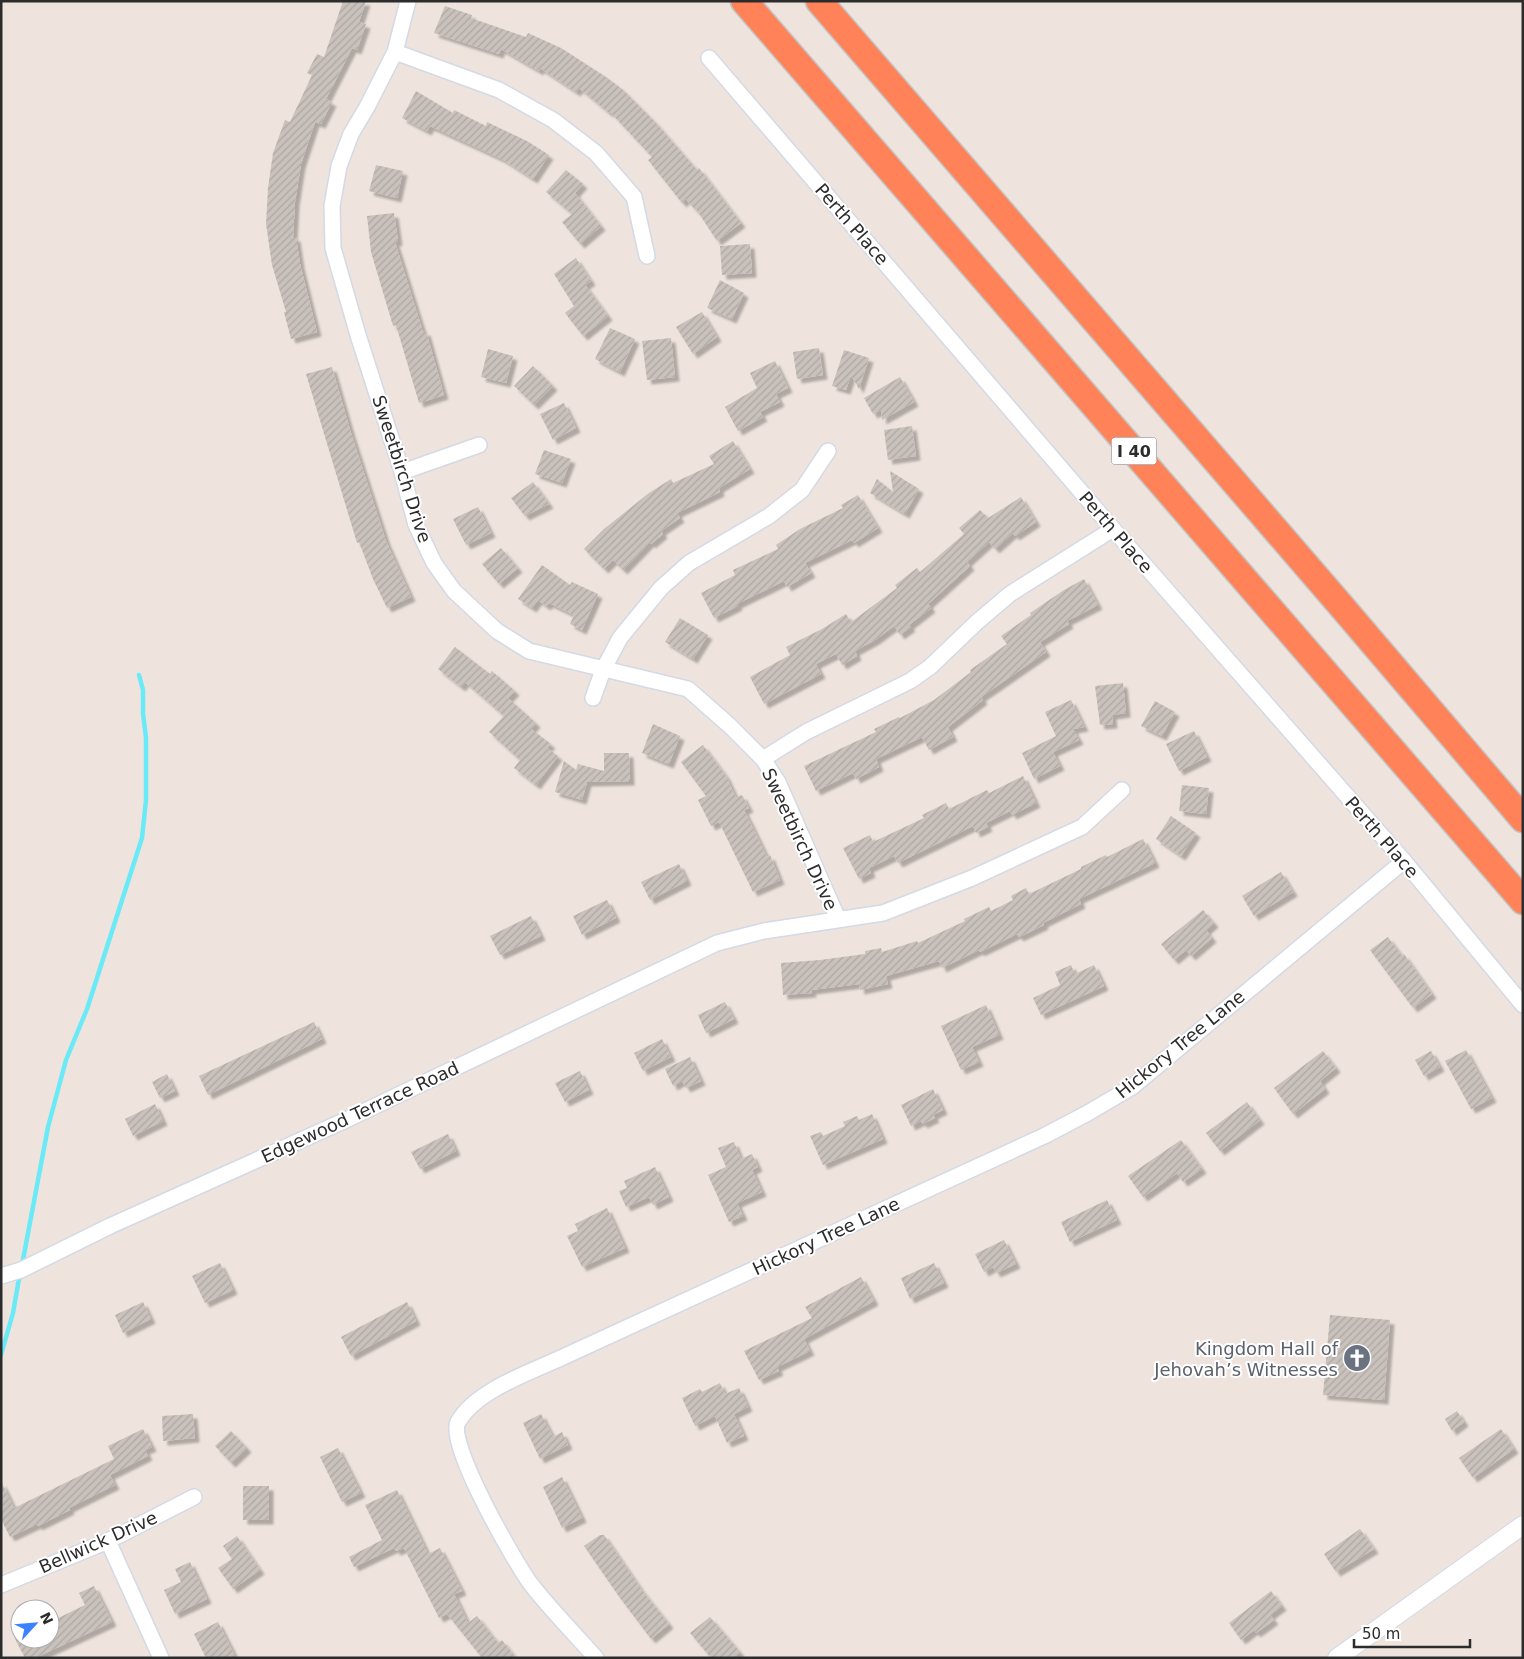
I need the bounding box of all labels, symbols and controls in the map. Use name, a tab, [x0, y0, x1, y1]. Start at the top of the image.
street label: Perth Place	[811, 179, 893, 269]
street label: Sweetbirch Drive	[368, 393, 436, 545]
road number: I 40	[1112, 438, 1156, 464]
street label: Perth Place	[1075, 487, 1157, 577]
street label: Sweetbirch Drive	[758, 765, 842, 913]
street label: Perth Place	[1341, 792, 1423, 882]
street label: Hickory Tree Lane	[1111, 986, 1249, 1102]
street label: Edgewood Terrace Road	[258, 1057, 462, 1167]
street label: Hickory Tree Lane	[749, 1193, 903, 1279]
place label: Kingdom Hall of Jehovah’s Witnesses	[1153, 1338, 1339, 1380]
church icon: Kingdom Hall of Jehovah’s Witnesses	[1342, 1343, 1372, 1373]
street label: Bellwick Drive	[36, 1507, 160, 1577]
north arrow	[10, 1599, 60, 1649]
text: N	[37, 1610, 56, 1627]
scale bar	[1354, 1616, 1470, 1648]
text: 50 m	[1362, 1625, 1400, 1643]

